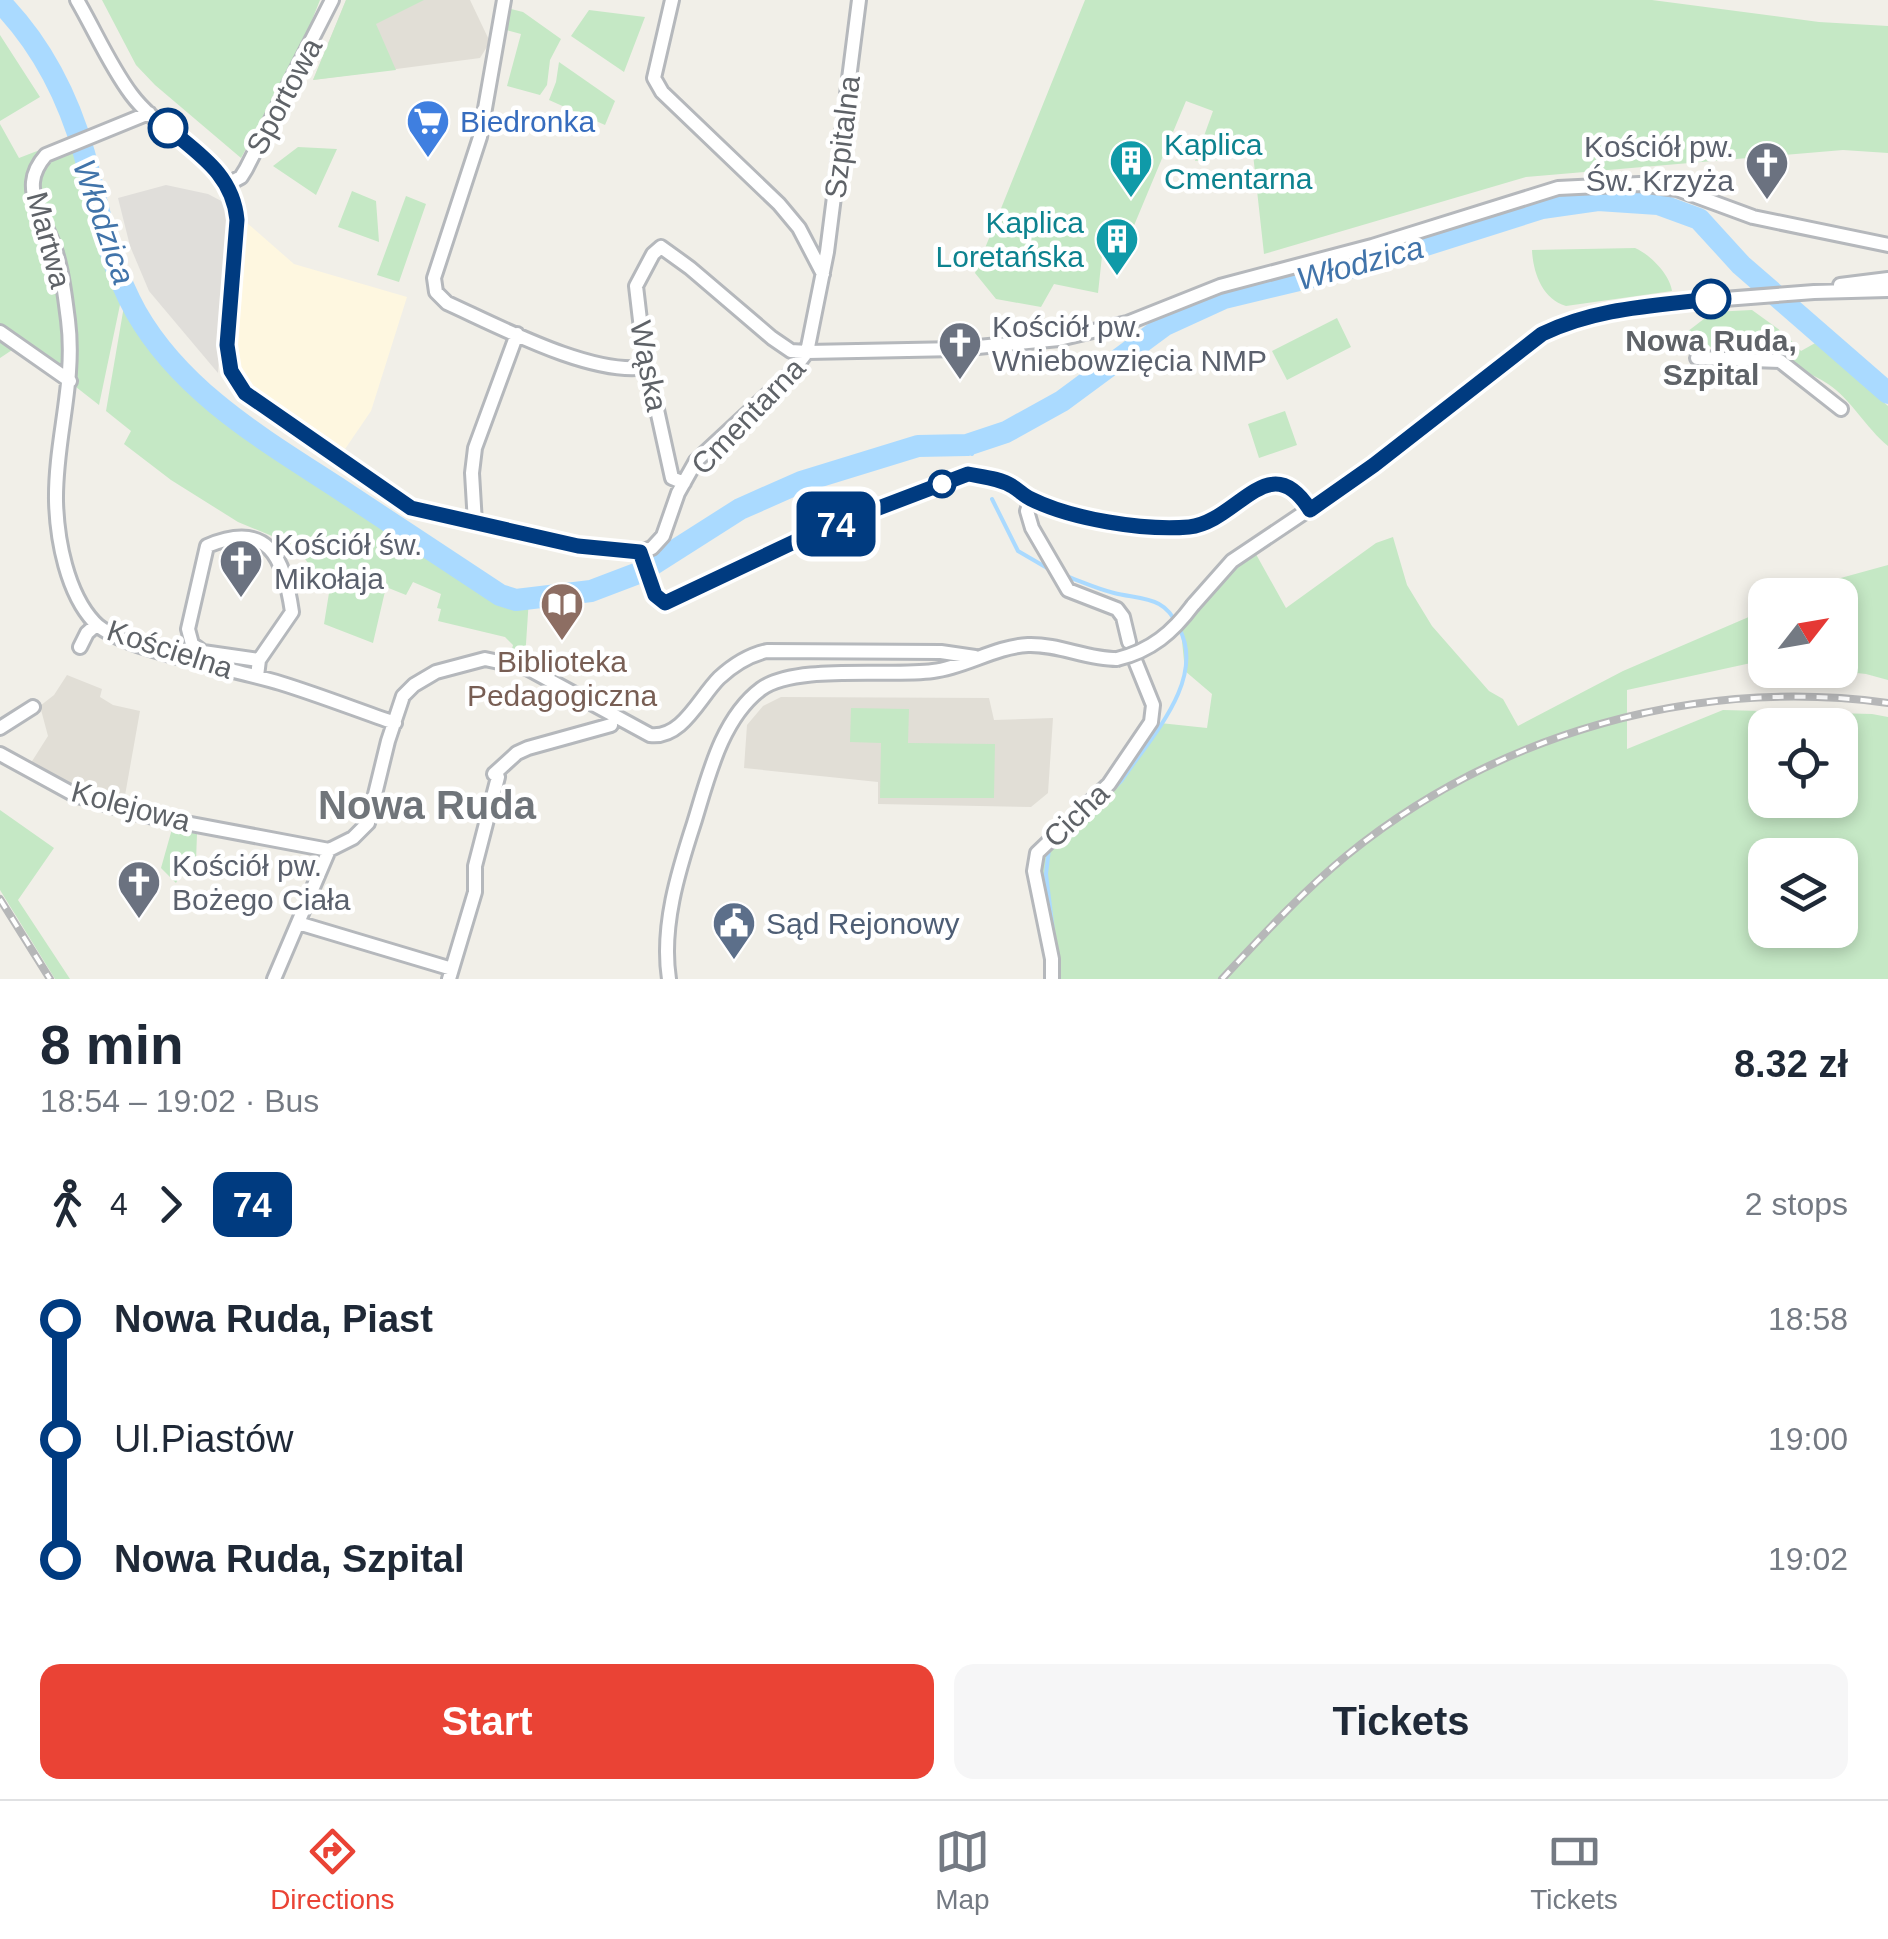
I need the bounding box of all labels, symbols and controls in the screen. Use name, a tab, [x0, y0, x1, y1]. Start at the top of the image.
street label: Sportowa	[240, 32, 328, 160]
street label: Szpitalna	[818, 73, 866, 200]
supermarket icon: Biedronka	[405, 98, 451, 159]
place label: Biedronka	[460, 105, 595, 138]
unlabelled marker	[149, 109, 187, 147]
place label: Kaplica Cmentarna	[1164, 128, 1313, 195]
place label: Kościół pw. Św. Krzyża	[1584, 130, 1734, 197]
building icon: Kaplica Cmentarna	[1108, 138, 1154, 199]
church icon: Kościół pw. Św. Krzyża	[1744, 140, 1790, 201]
water label: Włodzica	[66, 155, 142, 289]
street label: Martwa	[20, 188, 78, 292]
place label: Kaplica Loretańska	[936, 206, 1084, 273]
building icon: Kaplica Loretańska	[1094, 216, 1140, 277]
water label: Włodzica	[1293, 229, 1427, 297]
marker: Nowa Ruda, Szpital	[1692, 280, 1730, 318]
place label: Kościół pw. Wniebowzięcia NMP	[992, 310, 1267, 377]
street label: Wąska	[624, 318, 674, 414]
church icon: Kościół pw. Wniebowzięcia NMP	[937, 320, 983, 381]
place label: Nowa Ruda, Szpital	[1625, 324, 1797, 391]
street label: Cmentarna	[685, 351, 812, 481]
unlabelled marker	[929, 471, 955, 497]
line badge: 74	[791, 492, 881, 556]
text: 74	[817, 505, 855, 544]
place label: Kościół św. Mikołaja	[274, 528, 422, 595]
church icon: Kościół św. Mikołaja	[218, 538, 264, 599]
north arrow	[1748, 578, 1858, 688]
map controls	[1748, 578, 1858, 948]
library icon: Biblioteka Pedagogiczna	[539, 581, 585, 642]
street label: Kościelna	[103, 613, 237, 685]
place label: Biblioteka Pedagogiczna	[467, 645, 657, 712]
button: locate	[1748, 708, 1858, 818]
street label: Kolejowa	[68, 774, 194, 838]
street label: Cicha	[1037, 776, 1115, 854]
district label: Nowa Ruda	[318, 783, 537, 827]
button: layers	[1748, 838, 1858, 948]
place label: Kościół pw. Bożego Ciała	[172, 849, 351, 916]
church icon: Kościół pw. Bożego Ciała	[116, 859, 162, 920]
public building icon: Sąd Rejonowy	[711, 900, 757, 961]
place label: Sąd Rejonowy	[766, 907, 959, 940]
text: 8 min	[40, 1014, 184, 1076]
text: 8.32 zł	[1734, 1043, 1848, 1085]
text: 18:54 – 19:02 · Bus	[40, 1083, 319, 1119]
icon: walk	[40, 1177, 95, 1232]
icon: forward	[143, 1177, 198, 1232]
text: 74	[233, 1185, 272, 1224]
text: 4	[110, 1186, 128, 1222]
text: 2 stops	[1745, 1186, 1848, 1222]
text: Nowa Ruda, Piast	[114, 1298, 433, 1340]
text: 18:58	[1768, 1301, 1848, 1337]
text: Ul.Piastów	[114, 1418, 294, 1460]
text: 19:00	[1768, 1421, 1848, 1457]
text: Nowa Ruda, Szpital	[114, 1538, 464, 1580]
text: 19:02	[1768, 1541, 1848, 1577]
button: Start	[40, 1664, 934, 1779]
button: Tickets	[954, 1664, 1848, 1779]
tab: Directions	[270, 1824, 395, 1916]
tab: Map	[935, 1824, 990, 1916]
tab: Tickets	[1530, 1824, 1618, 1916]

